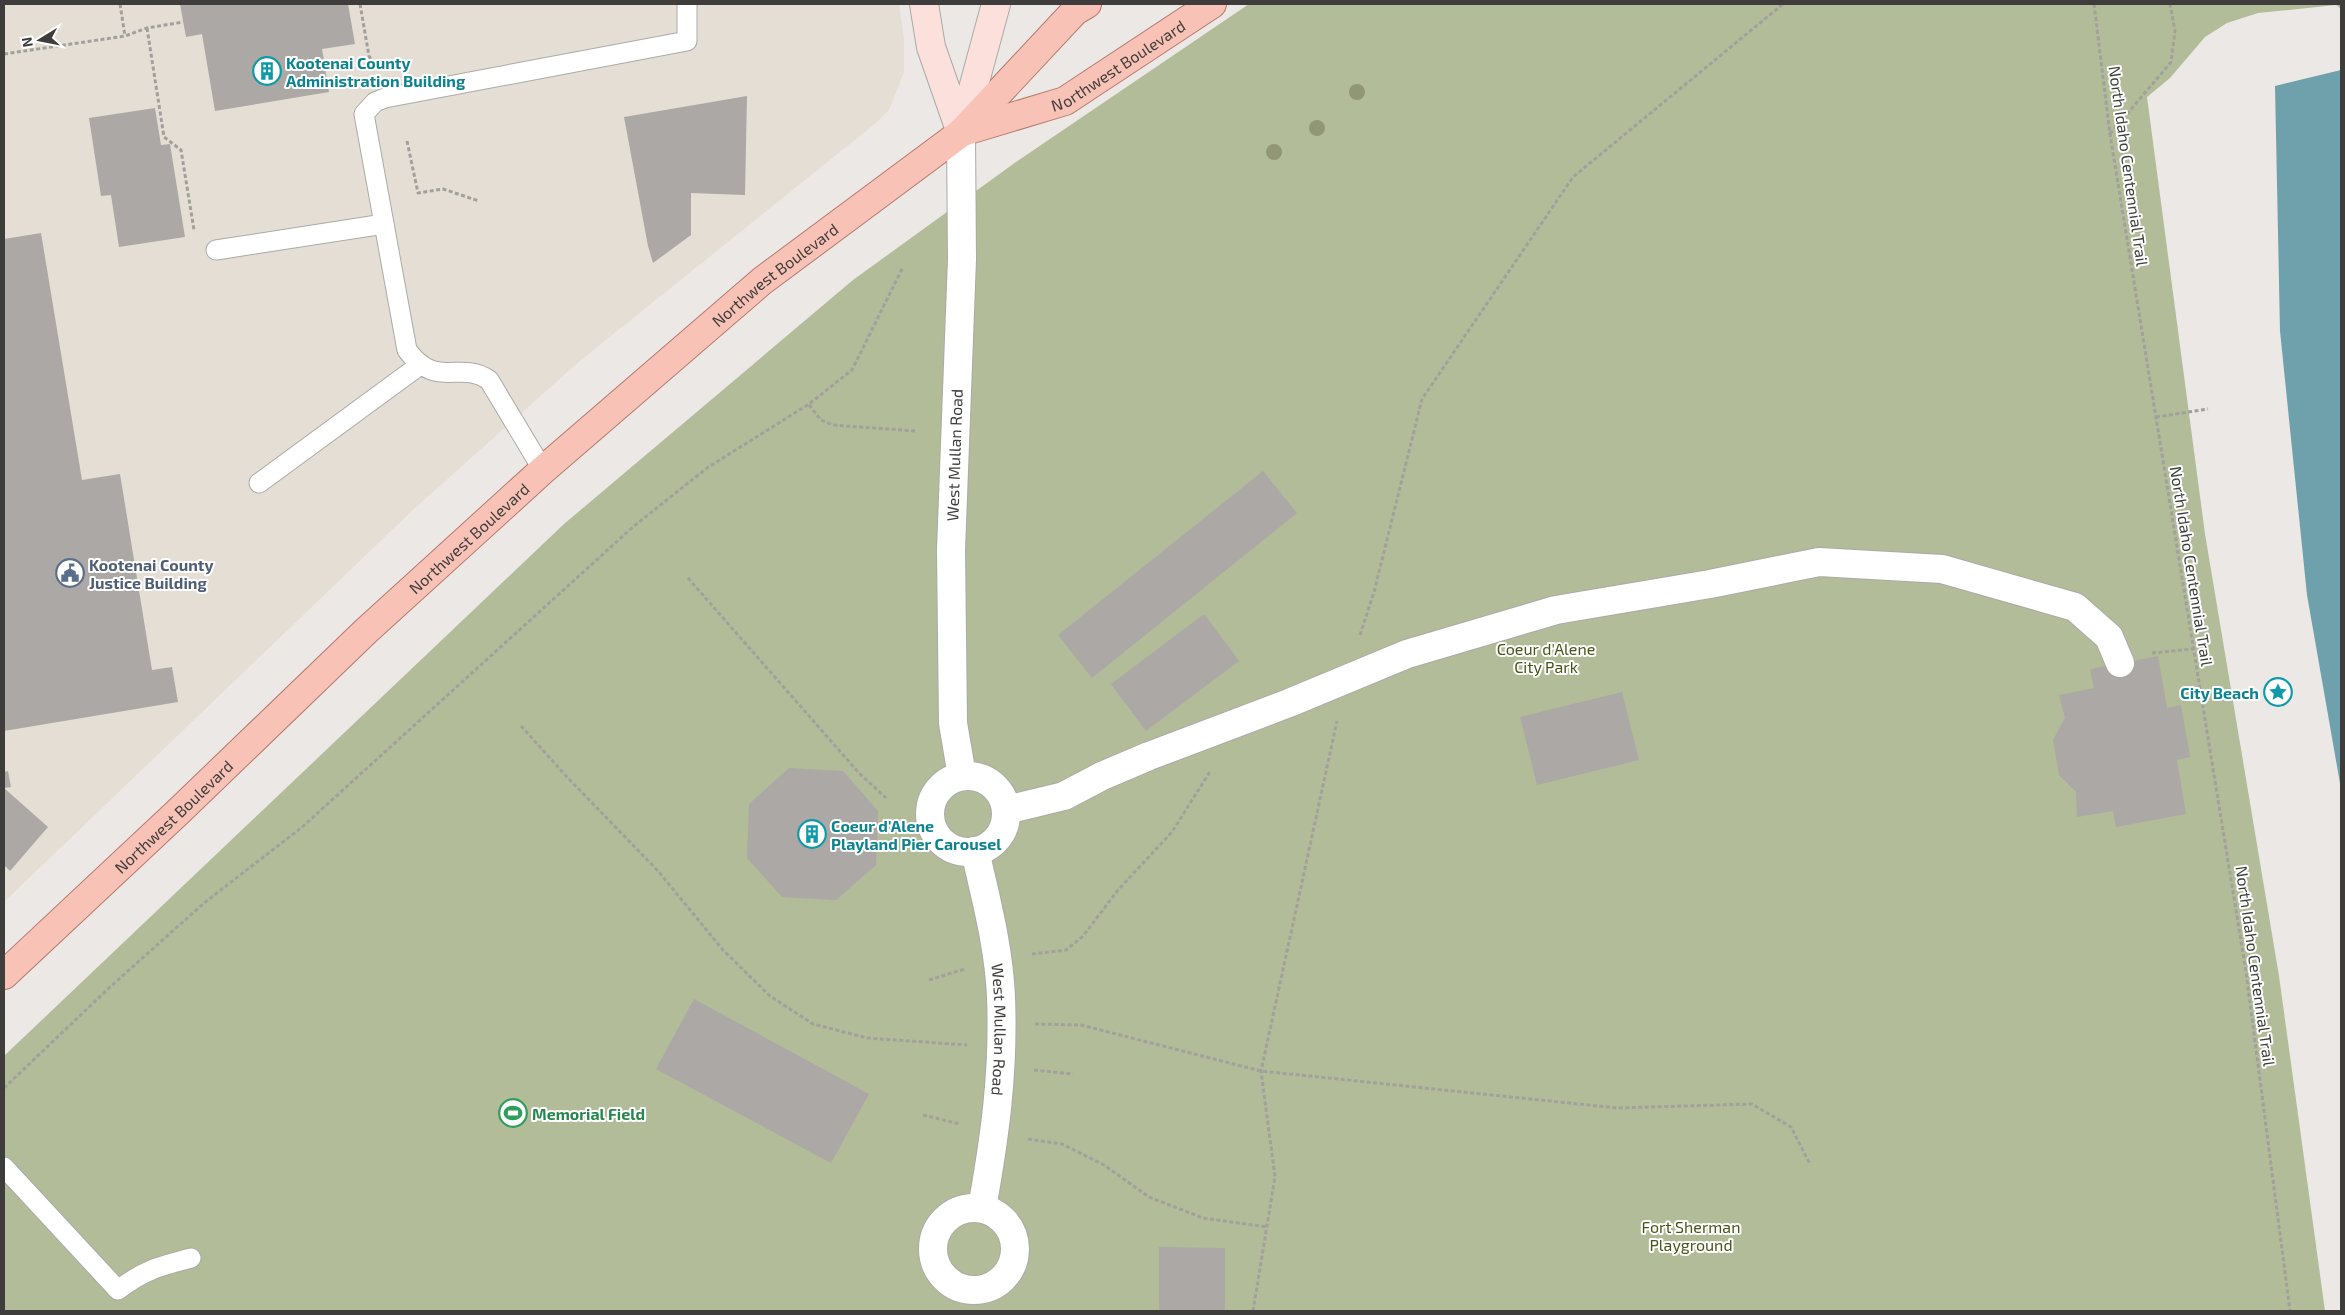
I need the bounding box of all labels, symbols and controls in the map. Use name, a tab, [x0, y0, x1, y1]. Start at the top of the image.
north arrow	[15, 15, 65, 65]
street label: Northwest Boulevard	[1048, 15, 1188, 114]
text: N	[17, 36, 36, 49]
place label: Kootenai County Administration Building	[286, 53, 466, 90]
building icon: Kootenai County Administration Building	[252, 56, 282, 86]
street label: North Idaho Centennial Trail	[2106, 65, 2153, 268]
street label: Northwest Boulevard	[707, 218, 841, 330]
street label: West Mullan Road	[942, 388, 966, 522]
street label: North Idaho Centennial Trail	[2167, 465, 2217, 668]
street label: Northwest Boulevard	[404, 478, 533, 597]
place label: Kootenai County Justice Building	[89, 555, 213, 592]
public building icon: Kootenai County Justice Building	[55, 558, 85, 588]
park label: Coeur d'Alene City Park	[1497, 639, 1595, 676]
place icon: City Beach	[2263, 677, 2293, 707]
place label: City Beach	[2180, 683, 2259, 703]
street label: Northwest Boulevard	[110, 756, 236, 877]
place label: Coeur d'Alene Playland Pier Carousel	[831, 816, 1002, 854]
building icon: Coeur d'Alene Playland Pier Carousel	[797, 819, 827, 849]
street label: North Idaho Centennial Trail	[2233, 865, 2280, 1068]
street label: West Mullan Road	[989, 962, 1011, 1096]
sports icon: Memorial Field	[498, 1098, 528, 1128]
place label: Memorial Field	[532, 1104, 645, 1123]
park label: Fort Sherman Playground	[1642, 1217, 1740, 1254]

